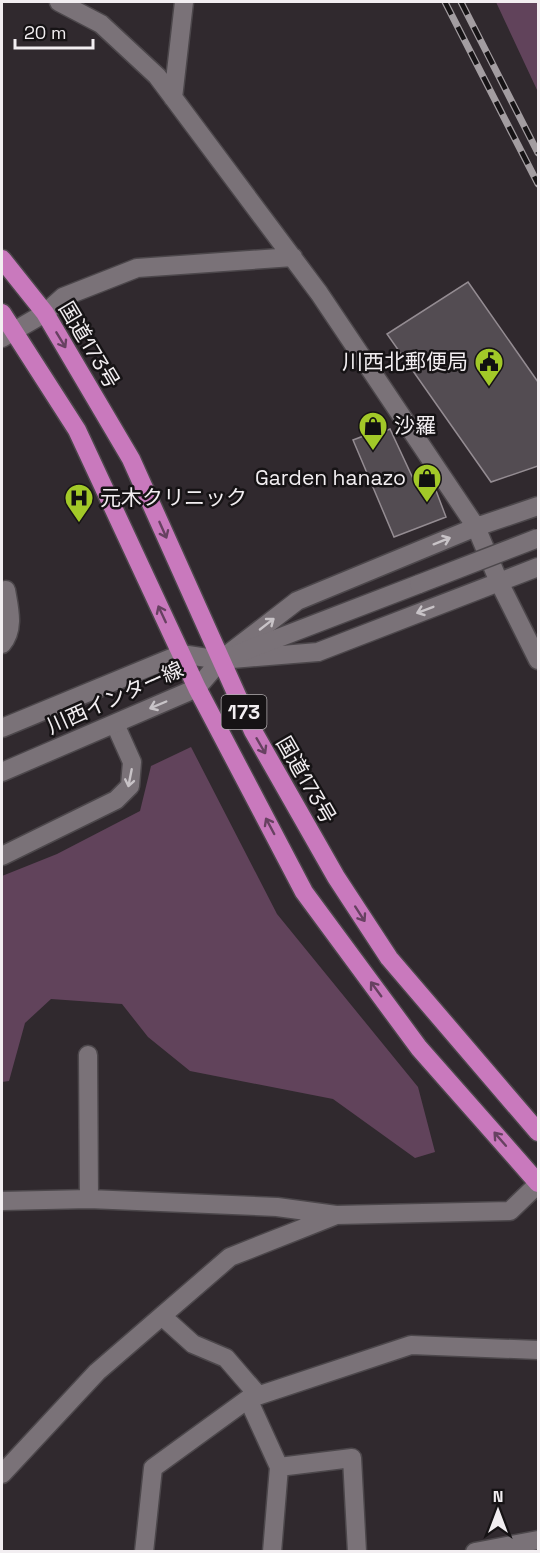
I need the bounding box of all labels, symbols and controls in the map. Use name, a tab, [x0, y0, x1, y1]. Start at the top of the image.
scale bar	[15, 12, 93, 50]
text: 20 m	[24, 21, 67, 44]
street label: 国道173号	[53, 297, 126, 393]
one-way arrow	[55, 331, 67, 348]
public building icon: 川西北郵便局	[473, 346, 505, 388]
place label: 川西北郵便局	[342, 348, 468, 375]
shop icon: 沙羅	[357, 410, 389, 452]
place label: 沙羅	[394, 412, 436, 439]
shop icon: Garden hanazo	[411, 462, 443, 504]
place label: Garden hanazo	[255, 464, 406, 491]
hospital icon: 元木クリニック	[63, 482, 95, 524]
place label: 元木クリニック	[100, 484, 247, 511]
one-way arrow	[157, 521, 169, 539]
one-way arrow	[433, 535, 451, 546]
one-way arrow	[156, 606, 168, 624]
one-way arrow	[416, 606, 435, 617]
one-way arrow	[259, 618, 275, 631]
street label: 川西インター線	[42, 655, 187, 740]
road number: 173	[222, 695, 266, 729]
one-way arrow	[150, 700, 168, 711]
street label: 国道173号	[271, 731, 342, 828]
one-way arrow	[255, 737, 267, 754]
one-way arrow	[124, 768, 135, 787]
one-way arrow	[264, 818, 276, 835]
one-way arrow	[354, 905, 366, 921]
one-way arrow	[370, 981, 382, 997]
one-way arrow	[493, 1132, 507, 1147]
north arrow	[468, 1481, 528, 1541]
text: N	[493, 1486, 503, 1507]

